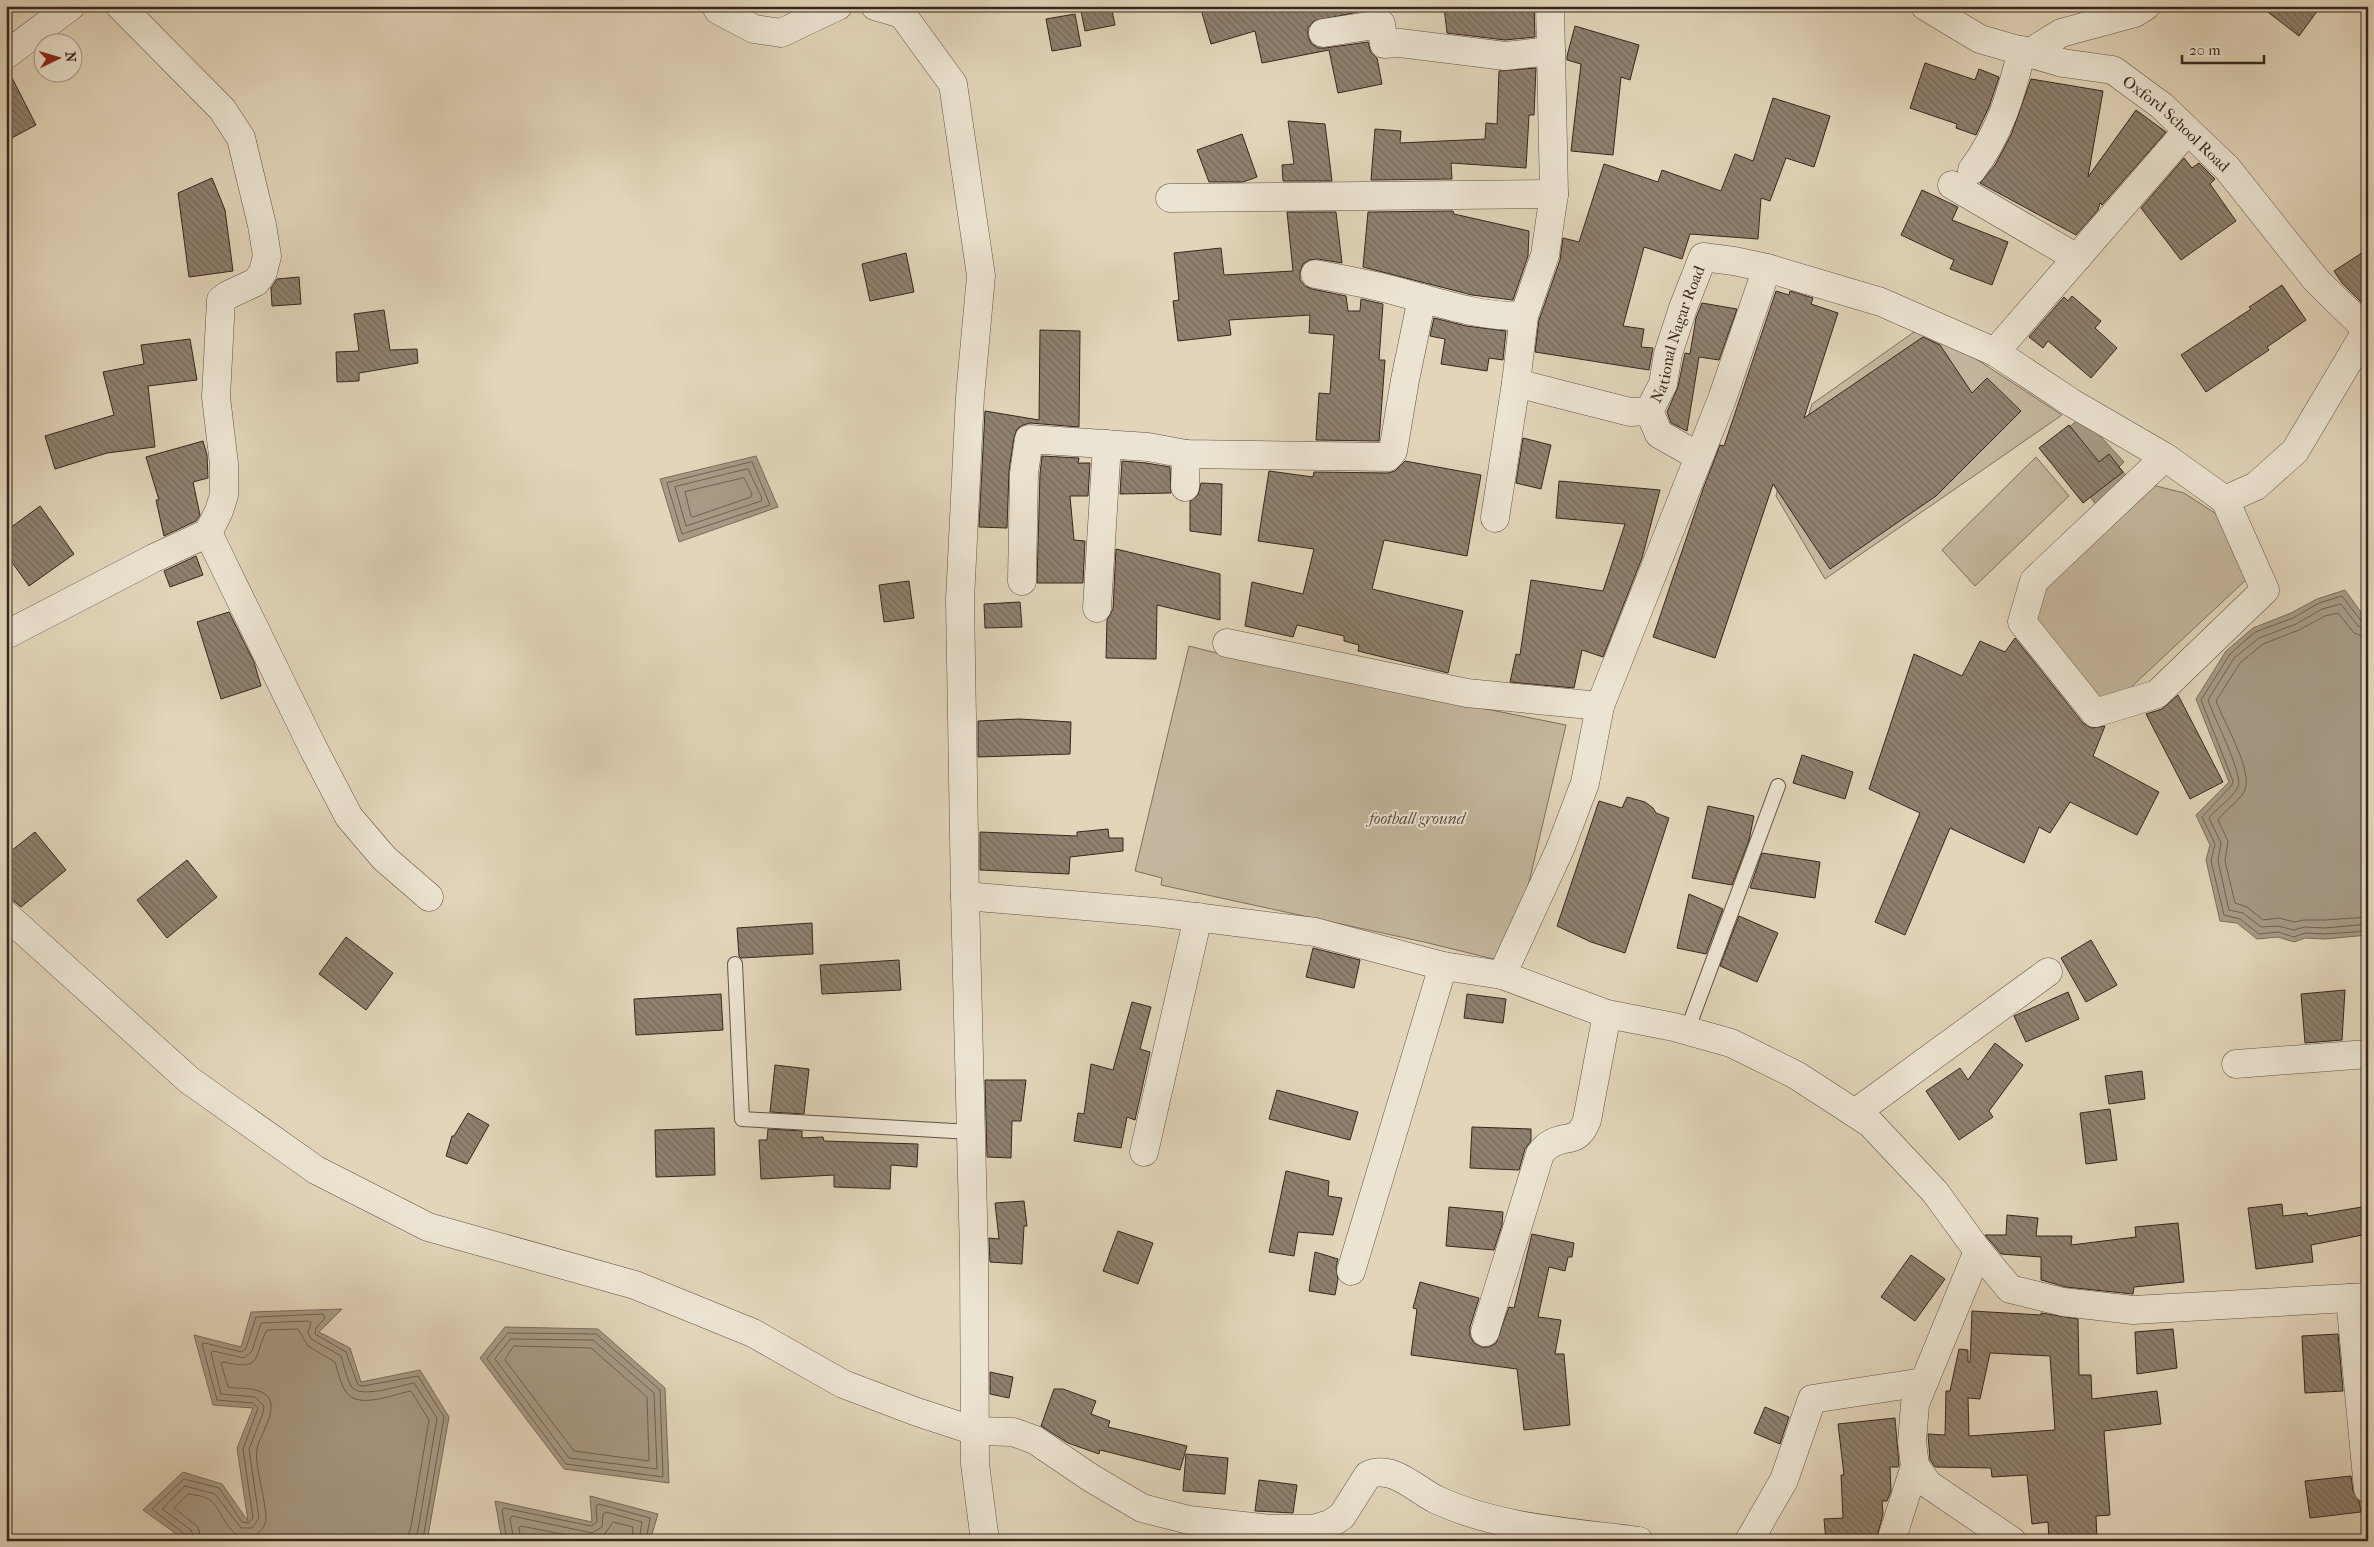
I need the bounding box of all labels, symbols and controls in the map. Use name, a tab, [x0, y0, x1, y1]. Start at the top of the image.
north arrow	[32, 32, 82, 82]
scale bar	[2182, 32, 2264, 64]
text: 20 m	[2189, 41, 2221, 59]
text: N	[62, 51, 79, 63]
street label: Oxford School Road	[2119, 71, 2234, 176]
street label: National Nagar Road	[1646, 263, 1709, 406]
park label: football ground	[1365, 809, 1467, 828]

